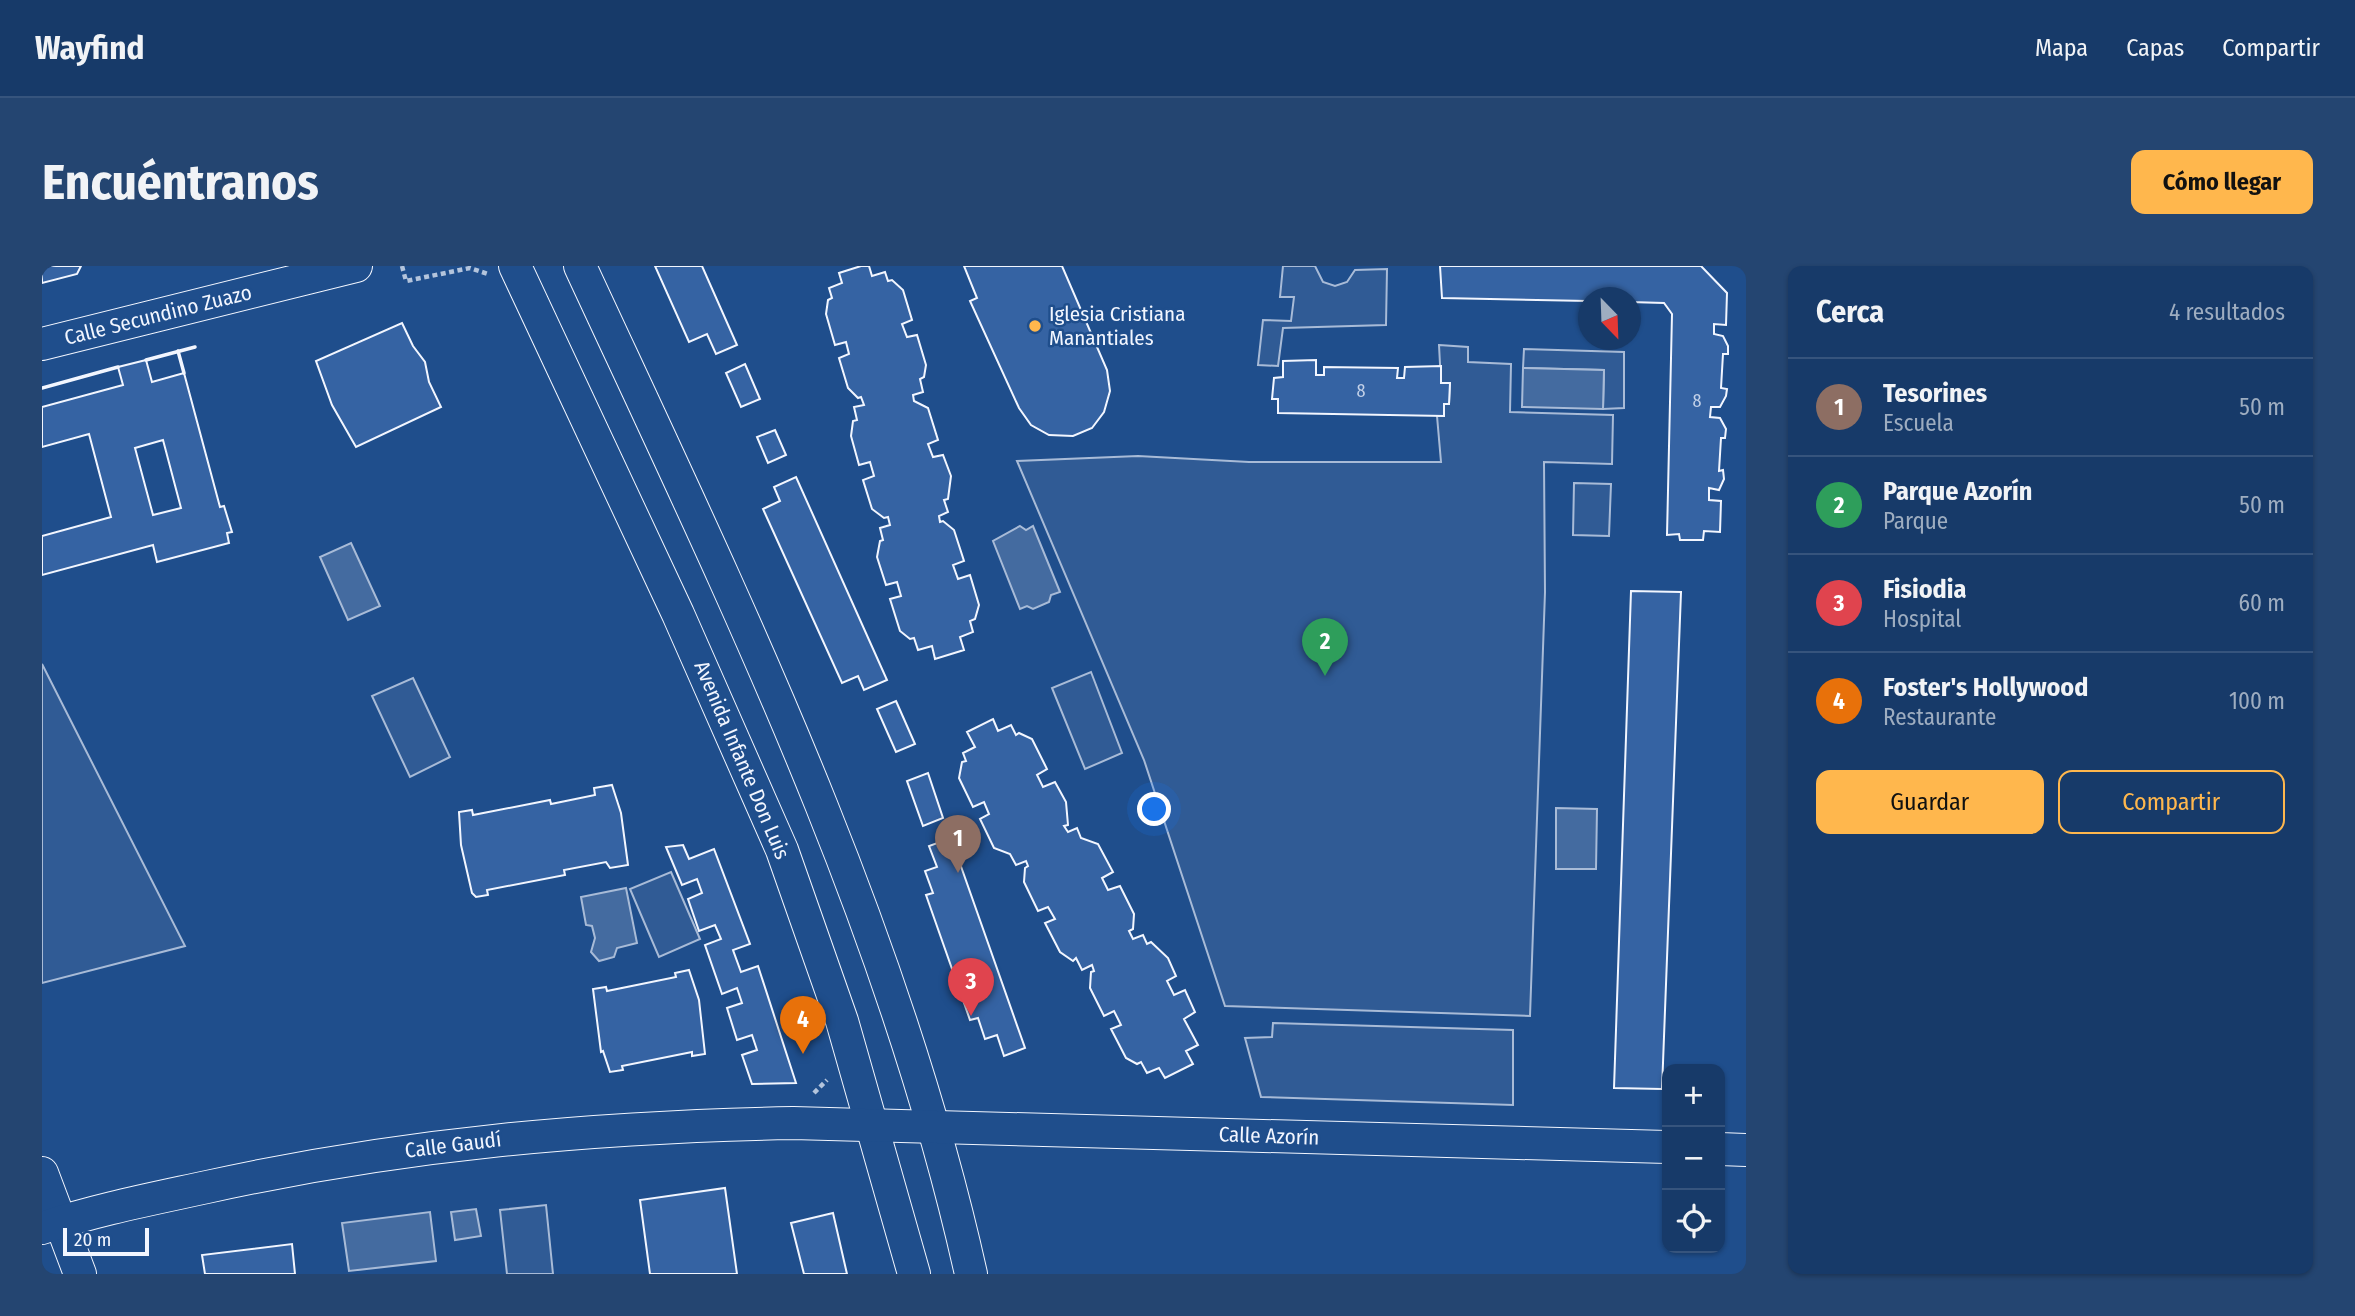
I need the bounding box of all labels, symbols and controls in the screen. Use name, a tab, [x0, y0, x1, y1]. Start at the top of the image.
text: Wayfind	[35, 28, 144, 68]
text: Mapa	[2035, 34, 2088, 62]
text: Capas	[2126, 34, 2184, 62]
text: Compartir	[2222, 34, 2320, 62]
button: Cómo llegar	[2131, 150, 2313, 214]
text: Encuéntranos	[42, 153, 319, 212]
street label: Calle Secundino Zuazo	[62, 279, 254, 351]
north arrow	[1578, 287, 1641, 350]
text: Cerca	[1816, 294, 1884, 330]
text: 4 resultados	[2169, 298, 2285, 326]
place label: Iglesia Cristiana Manantiales	[1049, 301, 1185, 351]
marker: Iglesia Cristiana Manantiales	[1027, 318, 1043, 334]
text: Tesorines	[1883, 378, 1987, 409]
house number: 8	[1357, 380, 1366, 402]
house number: 8	[1693, 390, 1702, 412]
text: 1	[1834, 393, 1844, 421]
text: 50 m	[2239, 393, 2285, 421]
text: Escuela	[1883, 409, 1954, 437]
text: Parque Azorín	[1883, 476, 2032, 507]
text: 2	[1834, 491, 1844, 519]
text: 50 m	[2239, 491, 2285, 519]
text: Parque	[1883, 507, 1948, 535]
text: Fisiodia	[1883, 574, 1966, 605]
text: 3	[1834, 589, 1844, 617]
text: 60 m	[2239, 589, 2285, 617]
text: Hospital	[1883, 605, 1961, 633]
pin: 2	[1302, 618, 1348, 676]
street label: Avenida Infante Don Luis	[688, 657, 796, 863]
text: Foster's Hollywood	[1883, 672, 2088, 703]
text: 4	[1833, 687, 1845, 715]
text: 100 m	[2229, 687, 2285, 715]
text: Restaurante	[1883, 703, 1996, 731]
button: Guardar	[1816, 770, 2044, 834]
button: Compartir	[2058, 770, 2285, 834]
your location	[1137, 792, 1171, 826]
pin: 1	[935, 815, 981, 873]
pin: 3	[948, 958, 994, 1016]
pin: 4	[780, 996, 826, 1054]
map controls	[1662, 1064, 1725, 1253]
button: +	[1662, 1064, 1725, 1127]
street label: Calle Azorín	[1218, 1121, 1320, 1151]
street label: Calle Gaudí	[403, 1126, 503, 1164]
button: −	[1662, 1127, 1725, 1190]
button: locate	[1662, 1190, 1725, 1253]
scale bar	[63, 1225, 149, 1257]
text: 20 m	[74, 1228, 111, 1251]

